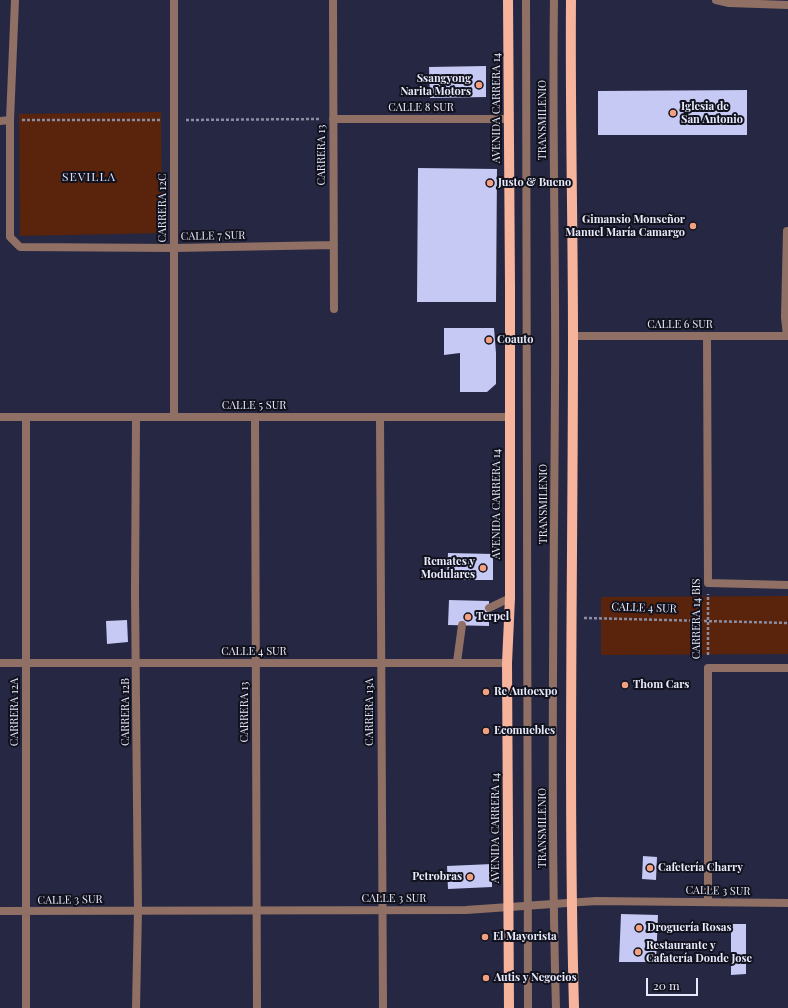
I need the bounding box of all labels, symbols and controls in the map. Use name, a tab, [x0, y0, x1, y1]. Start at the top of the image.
street label: AVENIDA CARRERA 14	[490, 53, 504, 163]
place label: Ssangyong Narita Motors	[400, 72, 471, 98]
marker: Ssangyong Narita Motors	[474, 80, 484, 90]
street label: TRANSMILENIO	[536, 80, 550, 160]
place label: Iglesia de San Antonio	[681, 100, 743, 126]
street label: CALLE 8 SUR	[388, 101, 454, 115]
marker: Iglesia de San Antonio	[668, 108, 678, 118]
street label: CARRERA 13	[315, 125, 329, 185]
district label: SEVILLA	[62, 170, 116, 184]
street label: CARRERA 12C	[156, 174, 170, 242]
place label: Justo & Bueno	[498, 176, 571, 190]
marker: Justo & Bueno	[485, 178, 495, 188]
place label: Gimansio Monseñor Manuel María Camargo	[565, 213, 685, 239]
marker: Gimansio Monseñor Manuel María Camargo	[688, 221, 698, 231]
street label: CALLE 7 SUR	[181, 229, 245, 243]
street label: CALLE 6 SUR	[647, 318, 713, 332]
place label: Coauto	[497, 333, 533, 347]
marker: Coauto	[484, 335, 494, 345]
street label: CALLE 5 SUR	[222, 399, 286, 413]
street label: AVENIDA CARRERA 14	[490, 449, 504, 559]
street label: TRANSMILENIO	[537, 464, 551, 544]
place label: Remates y Modulares	[421, 555, 475, 581]
marker: Remates y Modulares	[478, 563, 488, 573]
street label: CARRERA 14 BIS	[690, 579, 704, 659]
street label: CALLE 4 SUR	[611, 600, 677, 616]
place label: Terpel	[476, 610, 509, 624]
marker: Terpel	[463, 612, 473, 622]
street label: CALLE 4 SUR	[221, 645, 287, 659]
street label: CARRERA 12A	[8, 678, 22, 746]
street label: CARRERA 12B	[119, 678, 133, 746]
street label: CARRERA 13A	[363, 678, 377, 746]
place label: Thom Cars	[633, 678, 689, 692]
marker: Thom Cars	[620, 680, 630, 690]
street label: CARRERA 13	[238, 682, 252, 742]
place label: Re Autoexpo	[494, 685, 558, 699]
marker: Re Autoexpo	[481, 687, 491, 697]
place label: Ecomuebles	[494, 724, 555, 738]
marker: Ecomuebles	[481, 726, 491, 736]
street label: AVENIDA CARRERA 14	[489, 773, 503, 883]
street label: TRANSMILENIO	[536, 788, 550, 868]
place label: Cafetería Charry	[658, 861, 743, 875]
marker: Cafetería Charry	[645, 863, 655, 873]
place label: Petrobras	[412, 870, 462, 884]
marker: Petrobras	[465, 872, 475, 882]
street label: CALLE 3 SUR	[685, 884, 751, 898]
street label: CALLE 3 SUR	[362, 892, 426, 906]
street label: CALLE 3 SUR	[37, 893, 103, 907]
place label: Droguería Rosas	[647, 921, 732, 935]
marker: Droguería Rosas	[634, 923, 644, 933]
place label: El Mayorista	[493, 930, 557, 944]
marker: El Mayorista	[480, 932, 490, 942]
place label: Restaurante y Cafatería Donde Jose	[646, 939, 752, 965]
marker: Restaurante y Cafatería Donde Jose	[633, 947, 643, 957]
scale bar	[648, 970, 700, 996]
place label: Autis y Negocios	[494, 971, 577, 985]
marker: Autis y Negocios	[481, 973, 491, 983]
text: 20 m	[653, 977, 680, 993]

